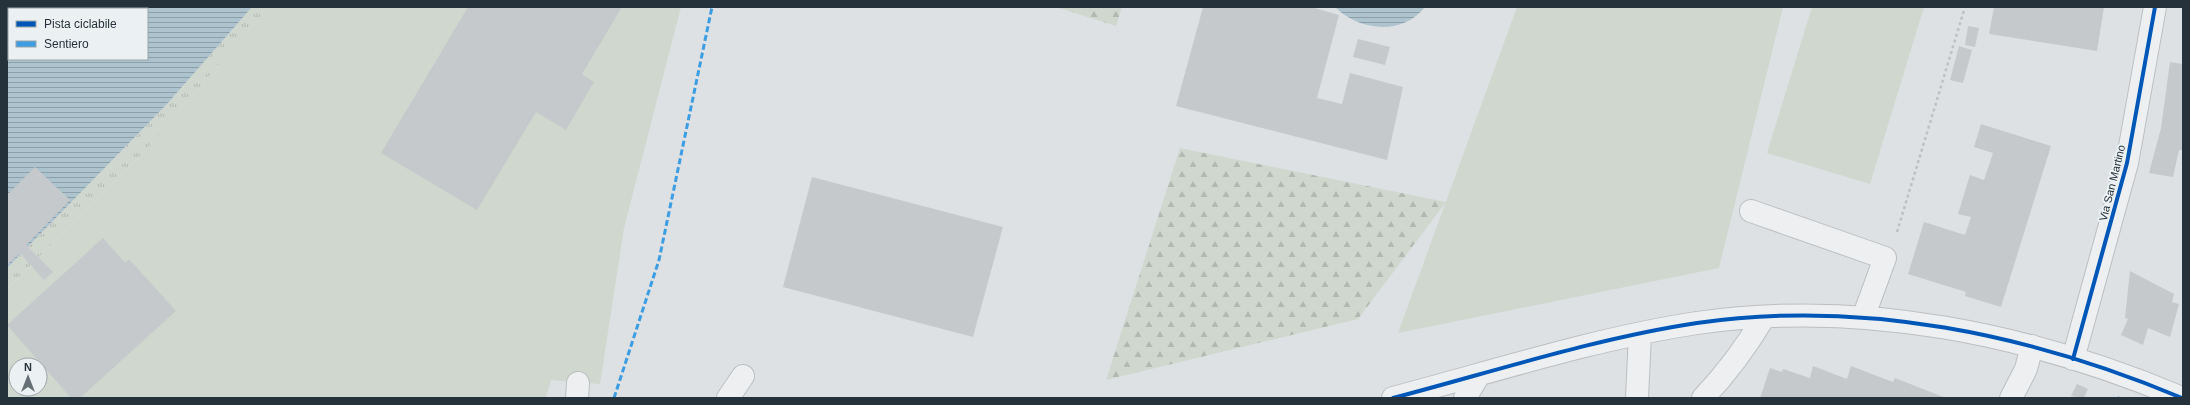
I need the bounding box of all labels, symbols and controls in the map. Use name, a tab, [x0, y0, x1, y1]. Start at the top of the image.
legend	[8, 8, 148, 60]
text: Pista ciclabile	[44, 17, 117, 31]
text: Sentiero	[44, 37, 89, 51]
street label: Via San Martino	[2097, 144, 2127, 222]
north arrow	[8, 357, 48, 397]
text: N	[24, 361, 32, 373]

